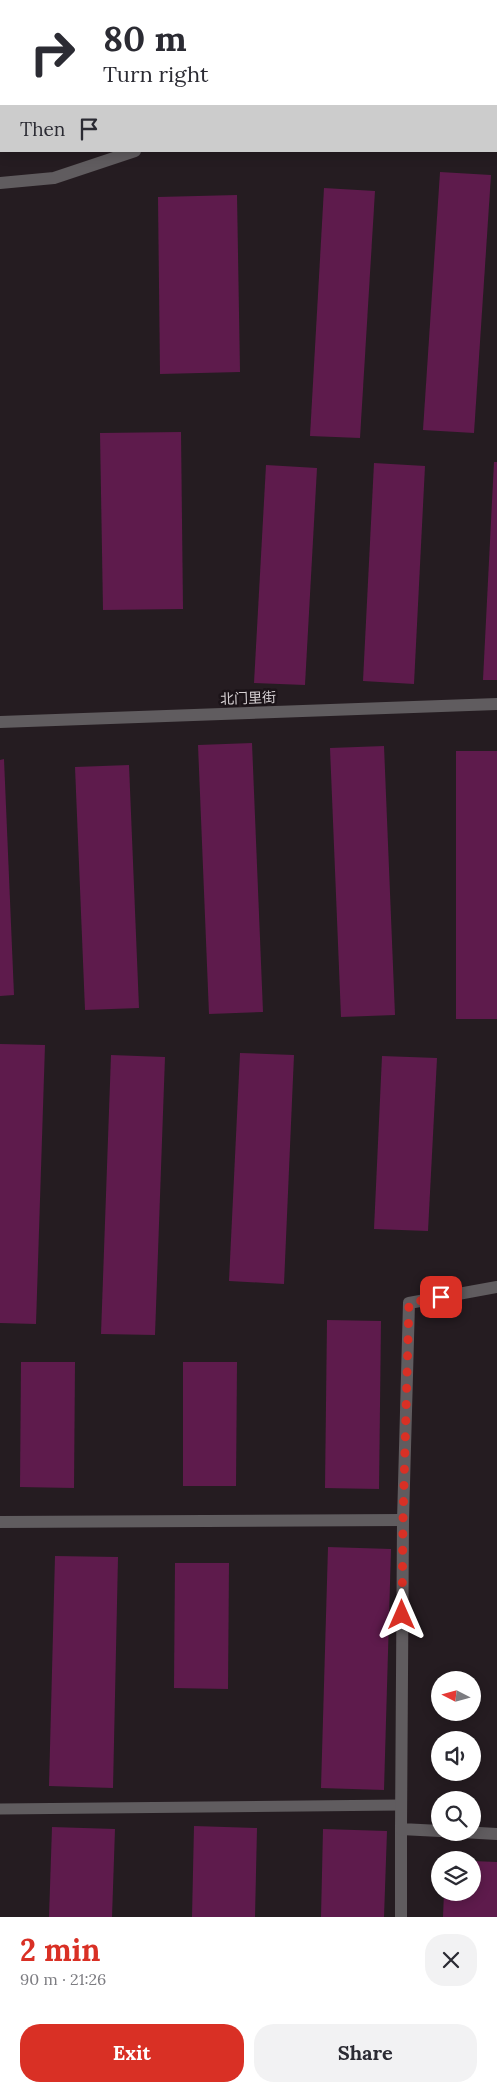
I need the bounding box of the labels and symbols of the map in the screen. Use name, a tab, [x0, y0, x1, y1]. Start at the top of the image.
street label: 北门里街	[220, 688, 276, 708]
pin	[420, 1276, 462, 1318]
position arrow	[375, 1588, 427, 1640]
north arrow	[431, 1671, 481, 1721]

